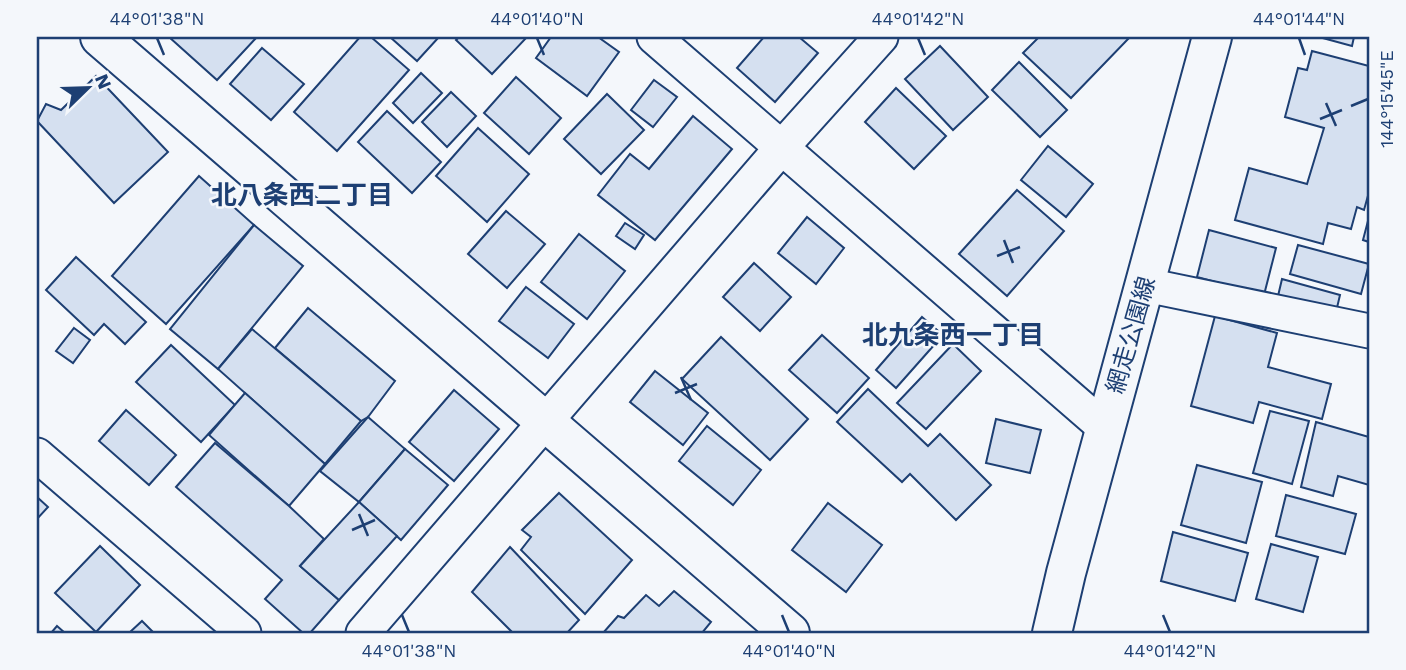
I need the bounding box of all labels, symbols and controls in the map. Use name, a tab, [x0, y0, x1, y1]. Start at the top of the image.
text: 44°01'38"N	[110, 8, 204, 29]
text: 44°01'40"N	[490, 8, 584, 29]
text: 44°01'42"N	[871, 8, 965, 29]
text: 44°01'44"N	[1253, 8, 1345, 29]
text: 144°15'45"E	[1376, 50, 1397, 148]
north arrow	[52, 52, 122, 122]
text: N	[90, 71, 117, 93]
district label: 北八条西二丁目	[211, 180, 393, 210]
street label: 網走公園線	[1101, 273, 1161, 397]
district label: 北九条西一丁目	[862, 320, 1044, 350]
text: 44°01'38"N	[362, 640, 456, 661]
text: 44°01'40"N	[742, 640, 836, 661]
text: 44°01'42"N	[1123, 640, 1217, 661]

